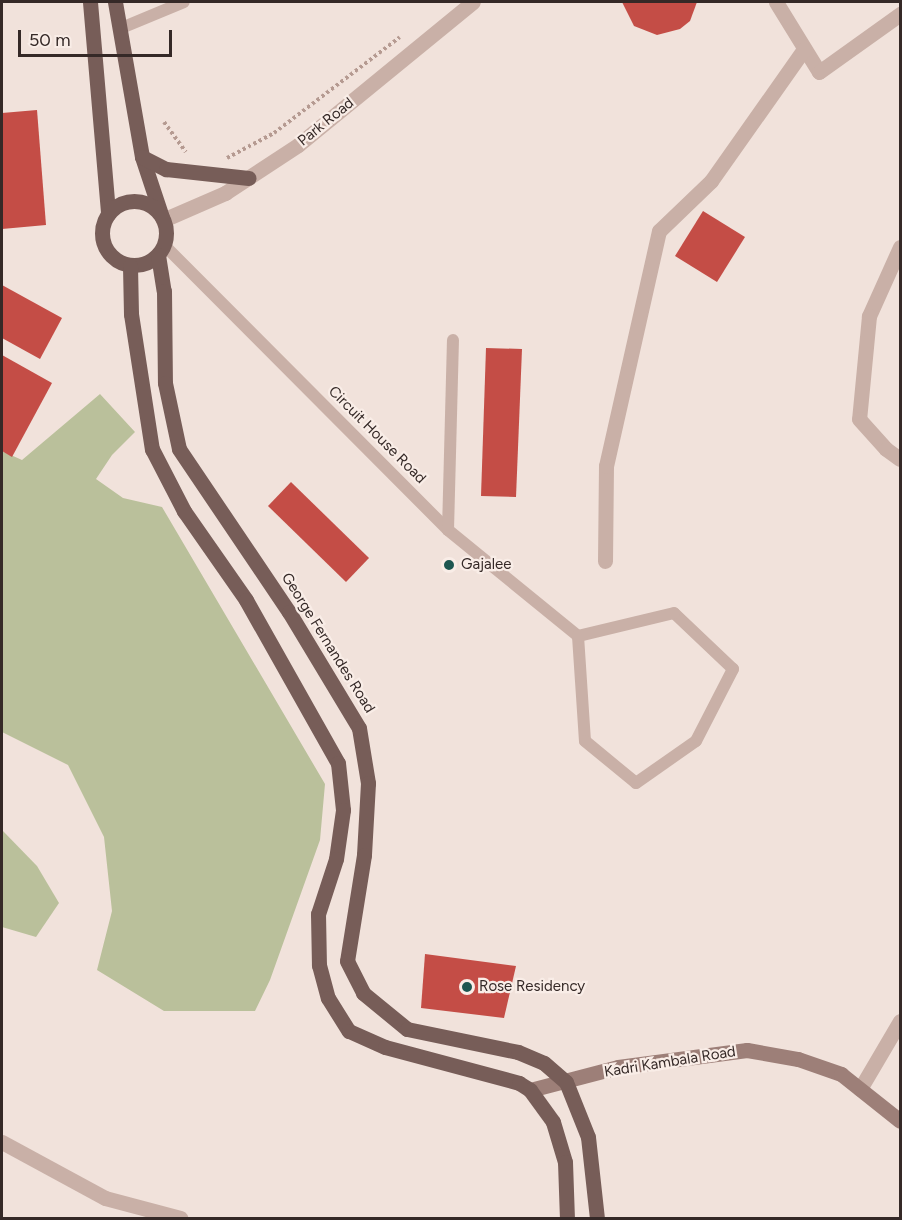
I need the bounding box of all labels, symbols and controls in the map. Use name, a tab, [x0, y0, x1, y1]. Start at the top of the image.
scale bar	[21, 18, 176, 56]
text: 50 m	[29, 29, 71, 51]
street label: Park Road	[294, 94, 358, 150]
street label: Circuit House Road	[325, 383, 429, 487]
place label: Gajalee	[461, 556, 511, 574]
marker: Gajalee	[442, 558, 456, 572]
street label: George Fernandes Road	[277, 570, 379, 716]
place label: Rose Residency	[479, 978, 585, 996]
marker: Rose Residency	[460, 980, 474, 994]
street label: Kadri Kambala Road	[603, 1043, 737, 1081]

